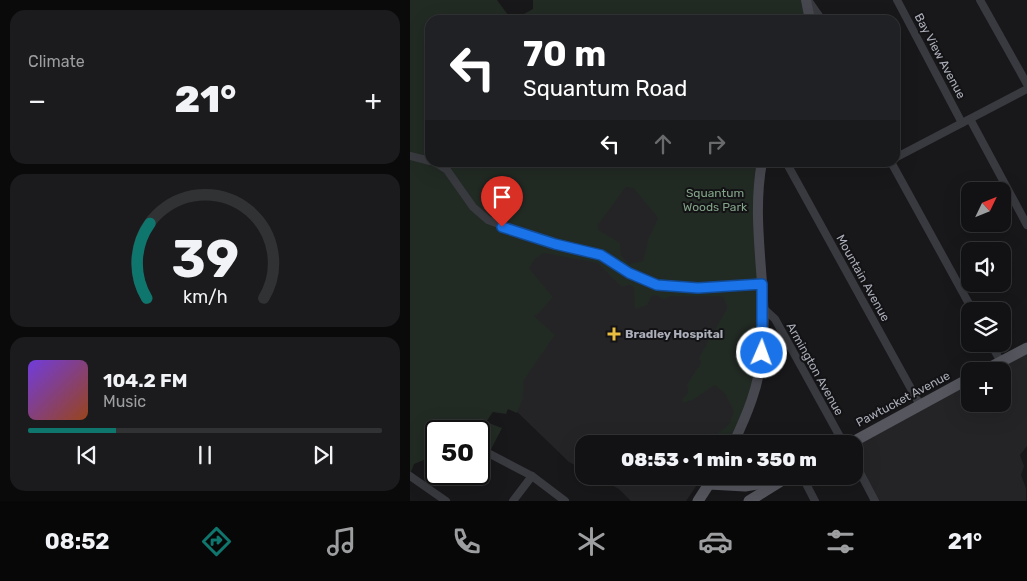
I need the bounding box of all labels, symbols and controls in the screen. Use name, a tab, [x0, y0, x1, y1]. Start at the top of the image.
street label: Bay View Avenue	[912, 11, 969, 101]
text: 70 m	[523, 33, 606, 75]
icon: left	[440, 35, 505, 100]
text: Climate	[28, 52, 85, 71]
text: Squantum Road	[523, 75, 687, 102]
text: 21°	[175, 76, 236, 122]
text: −	[28, 84, 46, 117]
text: +	[365, 84, 382, 117]
icon: left	[596, 130, 624, 158]
icon: ahead	[649, 130, 677, 158]
icon: right	[702, 130, 730, 158]
pin	[481, 176, 523, 227]
north arrow	[961, 182, 1011, 232]
map controls	[961, 182, 1011, 412]
icon: arrive	[488, 183, 516, 211]
park label: Squantum Woods Park	[683, 186, 748, 214]
text: 39	[171, 228, 239, 290]
street label: Mountain Avenue	[833, 232, 893, 324]
button: sound	[961, 242, 1011, 292]
text: km/h	[183, 286, 227, 307]
button: layers	[961, 302, 1011, 352]
street label: Armington Avenue	[784, 320, 846, 418]
position arrow	[735, 326, 787, 378]
marker: Bradley Hospital	[607, 327, 621, 341]
place label: Bradley Hospital	[625, 327, 723, 341]
button: +	[961, 362, 1011, 412]
street label: Pawtucket Avenue	[854, 368, 953, 430]
text: 104.2 FM	[103, 369, 187, 392]
text: Music	[103, 392, 146, 411]
speed limit sign: 50	[425, 420, 490, 485]
icon: previous	[73, 441, 101, 469]
icon: pause	[191, 441, 219, 469]
icon: next	[309, 441, 337, 469]
text: 08:53 · 1 min · 350 m	[621, 448, 817, 471]
icon: directions	[199, 524, 234, 559]
icon: music	[324, 524, 359, 559]
icon: phone	[449, 524, 484, 559]
icon: climate	[574, 524, 609, 559]
icon: car	[698, 524, 733, 559]
icon: filters	[823, 524, 858, 559]
text: 08:52	[45, 528, 110, 555]
text: 21°	[948, 528, 982, 555]

